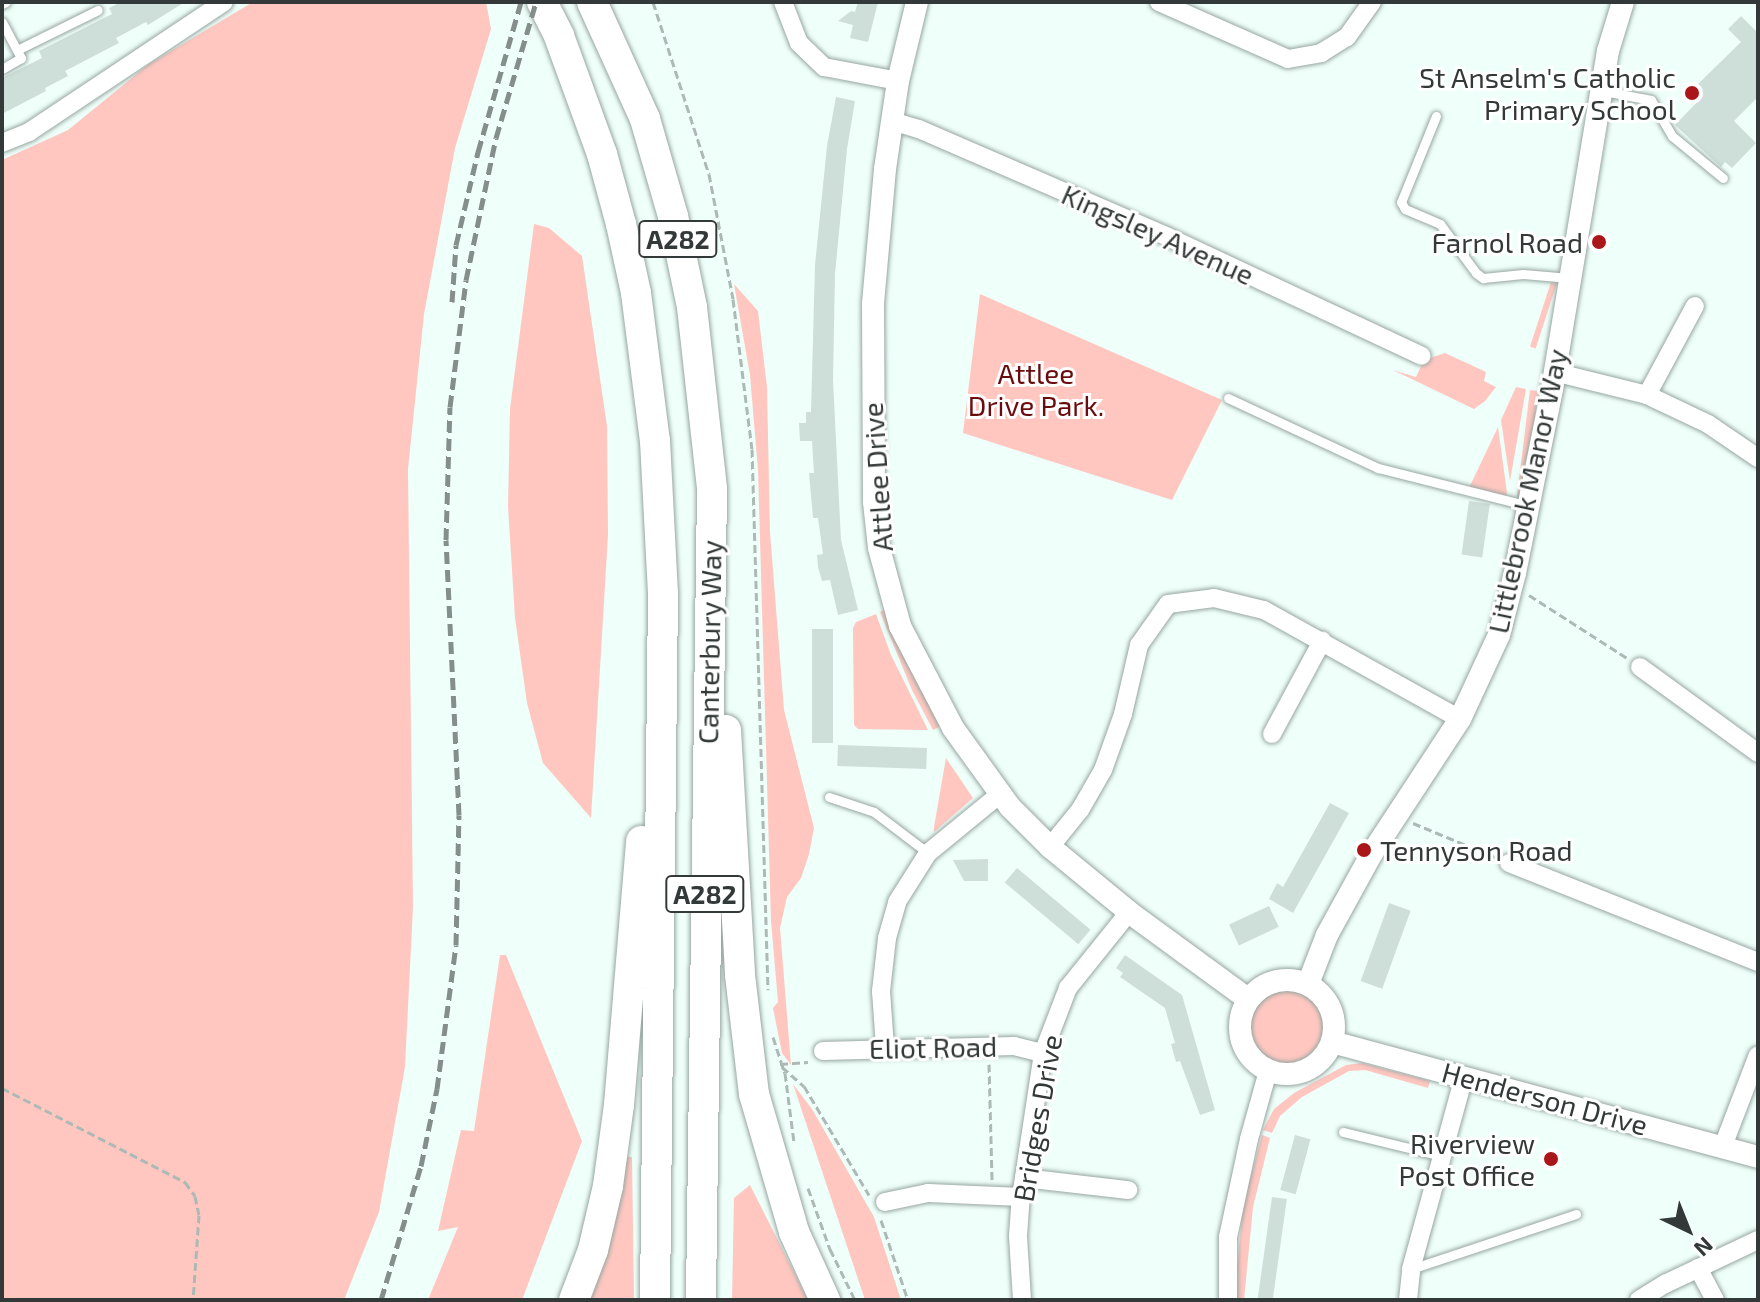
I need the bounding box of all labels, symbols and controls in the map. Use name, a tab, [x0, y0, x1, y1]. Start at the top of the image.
place label: St Anselm's Catholic Primary School	[1419, 60, 1676, 126]
marker: St Anselm's Catholic Primary School	[1683, 84, 1701, 102]
street label: Kingsley Avenue	[1056, 176, 1260, 292]
road number: A282	[638, 217, 718, 261]
place label: Farnol Road	[1431, 225, 1583, 259]
marker: Farnol Road	[1590, 233, 1608, 251]
street label: Littlebrook Manor Way	[1480, 345, 1574, 637]
park label: Attlee Drive Park.	[968, 356, 1104, 422]
street label: Attlee Drive	[855, 401, 899, 553]
street label: Canterbury Way	[690, 539, 728, 745]
place label: Tennyson Road	[1380, 833, 1573, 867]
marker: Tennyson Road	[1355, 841, 1373, 859]
road number: A282	[665, 872, 745, 916]
street label: Eliot Road	[869, 1029, 997, 1065]
street label: Bridges Drive	[1006, 1032, 1068, 1204]
street label: Henderson Drive	[1439, 1054, 1651, 1142]
place label: Riverview Post Office	[1398, 1126, 1535, 1192]
marker: Riverview Post Office	[1542, 1150, 1560, 1168]
north arrow	[1648, 1190, 1728, 1270]
text: N	[1690, 1233, 1719, 1262]

